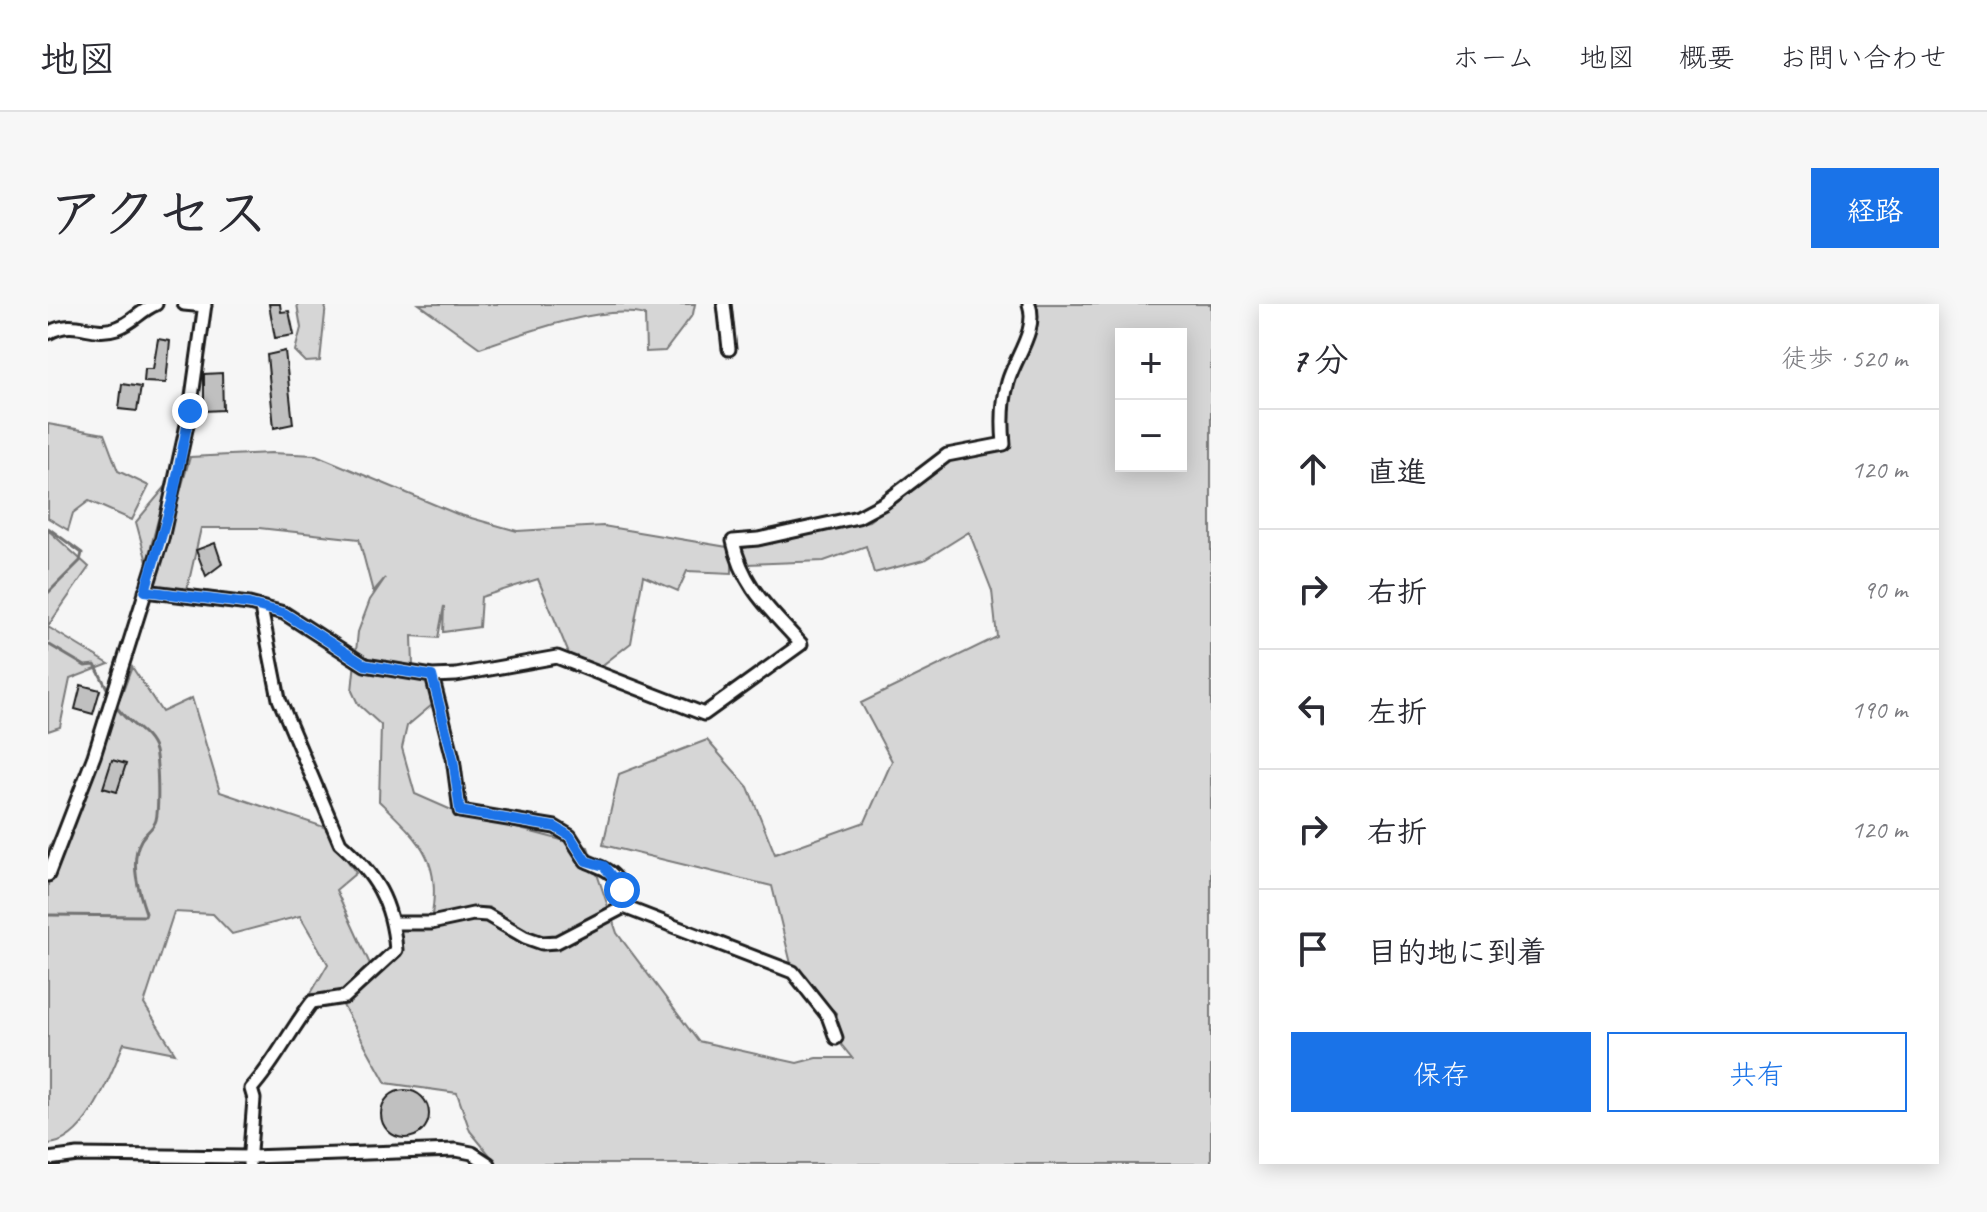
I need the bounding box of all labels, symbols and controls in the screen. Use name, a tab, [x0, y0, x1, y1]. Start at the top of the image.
text: 地図	[40, 36, 116, 83]
text: ホーム	[1452, 40, 1535, 75]
text: 地図	[1579, 40, 1635, 75]
text: 概要	[1679, 40, 1735, 75]
text: お問い合わせ	[1779, 40, 1947, 75]
button: 経路	[1811, 168, 1939, 248]
text: アクセス	[48, 178, 269, 249]
map controls	[1115, 328, 1187, 472]
button: +	[1115, 328, 1187, 400]
text: 7 分	[1291, 338, 1348, 381]
text: 徒歩 · 520 m	[1782, 342, 1907, 375]
route end	[172, 393, 208, 429]
button: −	[1115, 400, 1187, 472]
icon: ahead	[1291, 447, 1335, 491]
text: 直進	[1367, 453, 1427, 491]
text: 120 m	[1851, 453, 1907, 486]
icon: right	[1291, 567, 1335, 611]
text: 右折	[1367, 573, 1427, 611]
text: 90 m	[1863, 573, 1907, 606]
icon: left	[1291, 687, 1335, 731]
text: 左折	[1367, 693, 1427, 731]
text: 190 m	[1851, 693, 1907, 726]
icon: right	[1291, 807, 1335, 851]
text: 右折	[1367, 813, 1427, 851]
text: 120 m	[1851, 813, 1907, 846]
route start	[604, 872, 640, 908]
icon: arrive	[1291, 927, 1335, 971]
text: 目的地に到着	[1367, 933, 1547, 971]
button: 保存	[1291, 1032, 1591, 1112]
button: 共有	[1607, 1032, 1907, 1112]

